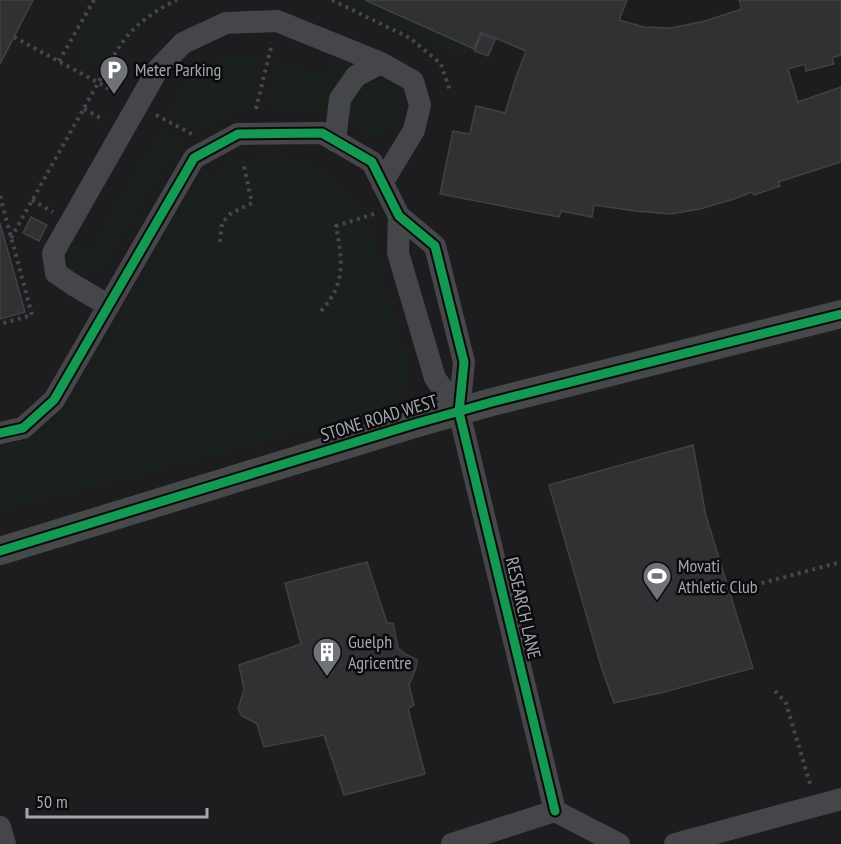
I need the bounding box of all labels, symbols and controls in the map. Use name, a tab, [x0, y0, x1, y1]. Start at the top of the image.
parking icon: Meter Parking	[98, 54, 130, 96]
place label: Meter Parking	[135, 58, 221, 81]
street label: STONE ROAD WEST	[318, 389, 440, 446]
place label: Movati Athletic Club	[678, 554, 758, 598]
street label: RESEARCH LANE	[501, 555, 546, 661]
sports icon: Movati Athletic Club	[641, 560, 673, 602]
place label: Guelph Agricentre	[348, 630, 412, 674]
building icon: Guelph Agricentre	[311, 636, 343, 678]
scale bar	[27, 781, 207, 819]
text: 50 m	[36, 790, 68, 813]

